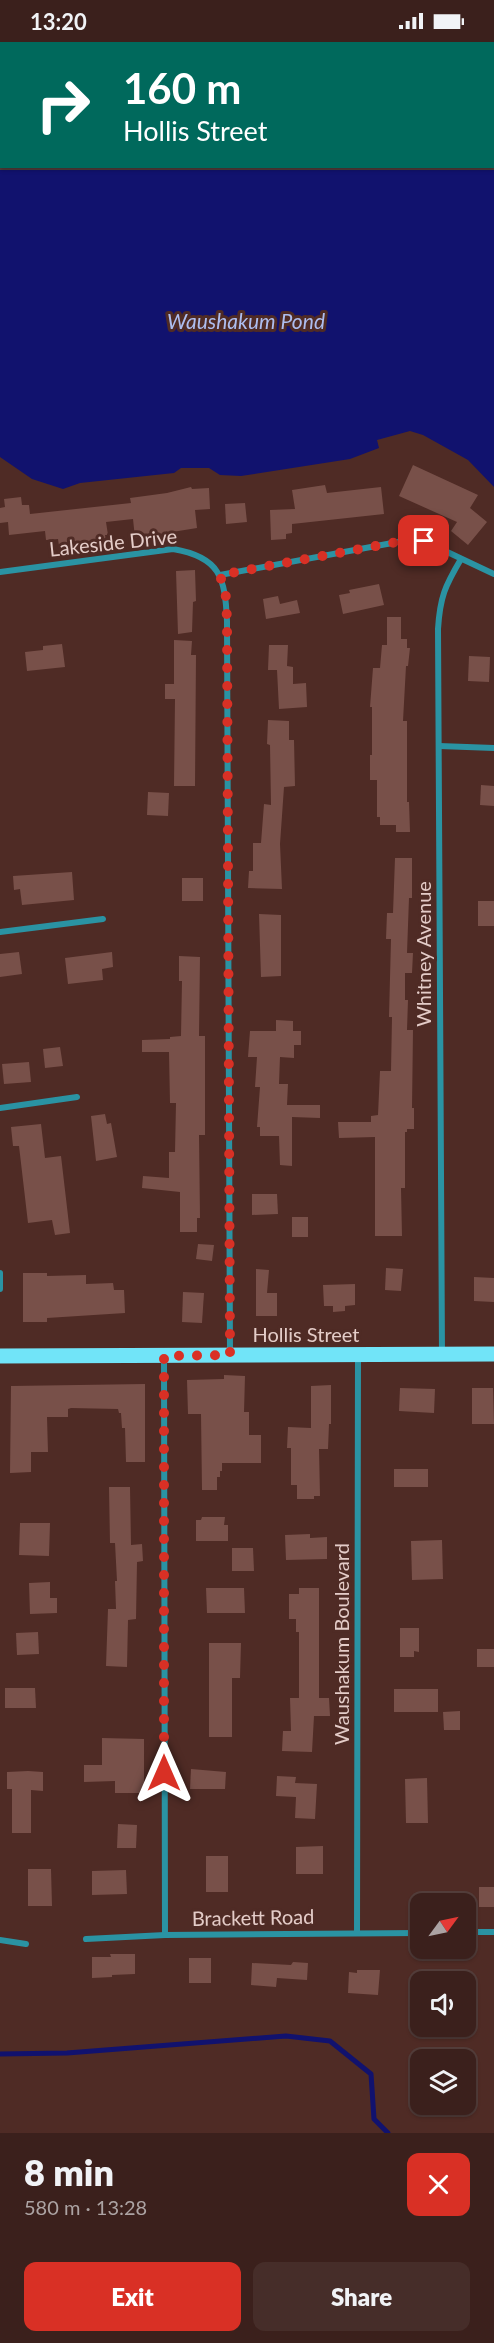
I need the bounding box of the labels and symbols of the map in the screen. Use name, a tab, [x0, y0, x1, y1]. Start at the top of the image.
water label: Waushakum Pond	[167, 308, 325, 333]
pin	[398, 515, 449, 566]
street label: Lakeside Drive	[48, 523, 178, 561]
street label: Whitney Avenue	[411, 881, 435, 1027]
street label: Hollis Street	[253, 1322, 359, 1346]
street label: Waushakum Boulevard	[329, 1543, 353, 1745]
position arrow	[132, 1741, 196, 1805]
north arrow	[410, 1893, 476, 1959]
street label: Brackett Road	[192, 1904, 314, 1930]

